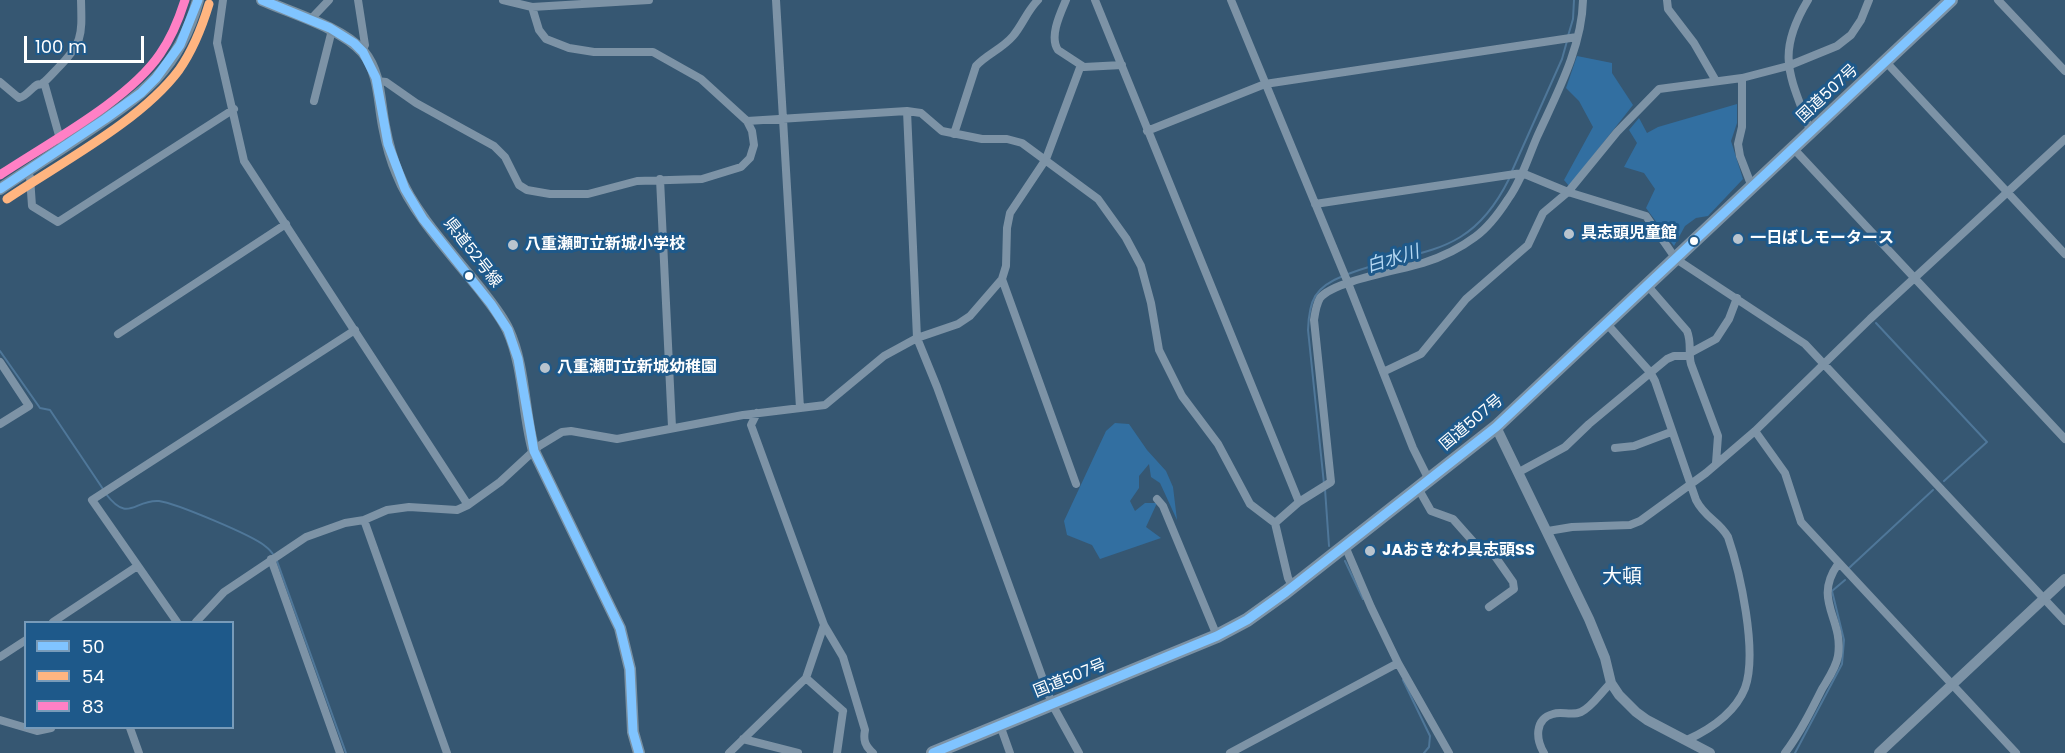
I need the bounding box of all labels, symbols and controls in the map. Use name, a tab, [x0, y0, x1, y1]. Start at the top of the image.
scale bar	[27, 24, 147, 62]
text: 100 m	[35, 34, 87, 59]
street label: 国道507号	[1793, 61, 1863, 127]
street label: 県道52号線	[439, 214, 505, 292]
place label: 具志頭児童館	[1581, 224, 1677, 244]
marker: 具志頭児童館	[1562, 227, 1576, 241]
place label: 一日ばしモータース	[1750, 229, 1894, 249]
marker: 一日ばしモータース	[1731, 232, 1745, 246]
place label: 八重瀬町立新城小学校	[525, 235, 685, 255]
unlabelled marker	[1688, 235, 1700, 247]
marker: 八重瀬町立新城小学校	[506, 238, 520, 252]
water label: 白水川	[1364, 242, 1422, 278]
unlabelled marker	[463, 270, 475, 282]
place label: 八重瀬町立新城幼稚園	[557, 358, 717, 378]
marker: 八重瀬町立新城幼稚園	[538, 361, 552, 375]
street label: 国道507号	[1436, 391, 1508, 455]
place label: JAおきなわ具志頭SS	[1382, 541, 1535, 561]
marker: JAおきなわ具志頭SS	[1363, 544, 1377, 558]
district label: 大頓	[1602, 566, 1642, 590]
legend	[24, 621, 234, 729]
text: 50	[82, 634, 105, 659]
street label: 国道507号	[1031, 656, 1109, 702]
text: 54	[82, 664, 105, 689]
text: 83	[82, 694, 104, 719]

